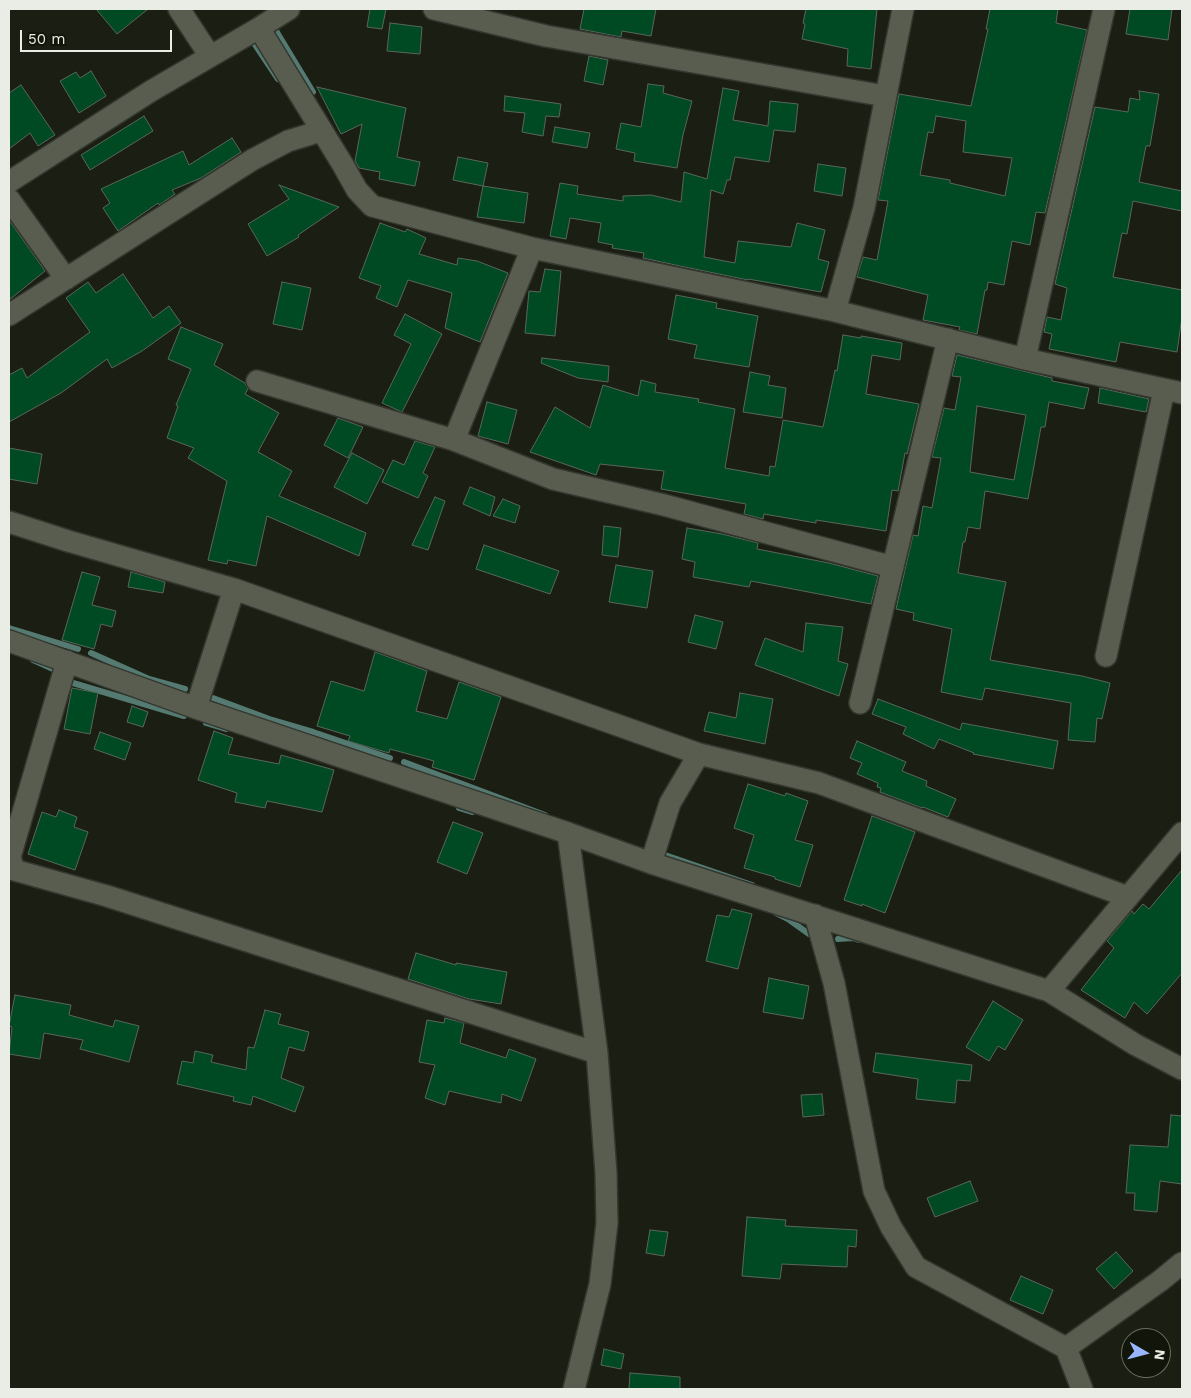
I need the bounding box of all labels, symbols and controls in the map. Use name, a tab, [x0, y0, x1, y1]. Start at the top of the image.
scale bar	[22, 20, 175, 52]
text: 50 m	[28, 30, 65, 48]
north arrow	[1121, 1328, 1171, 1378]
text: N	[1151, 1349, 1169, 1361]

